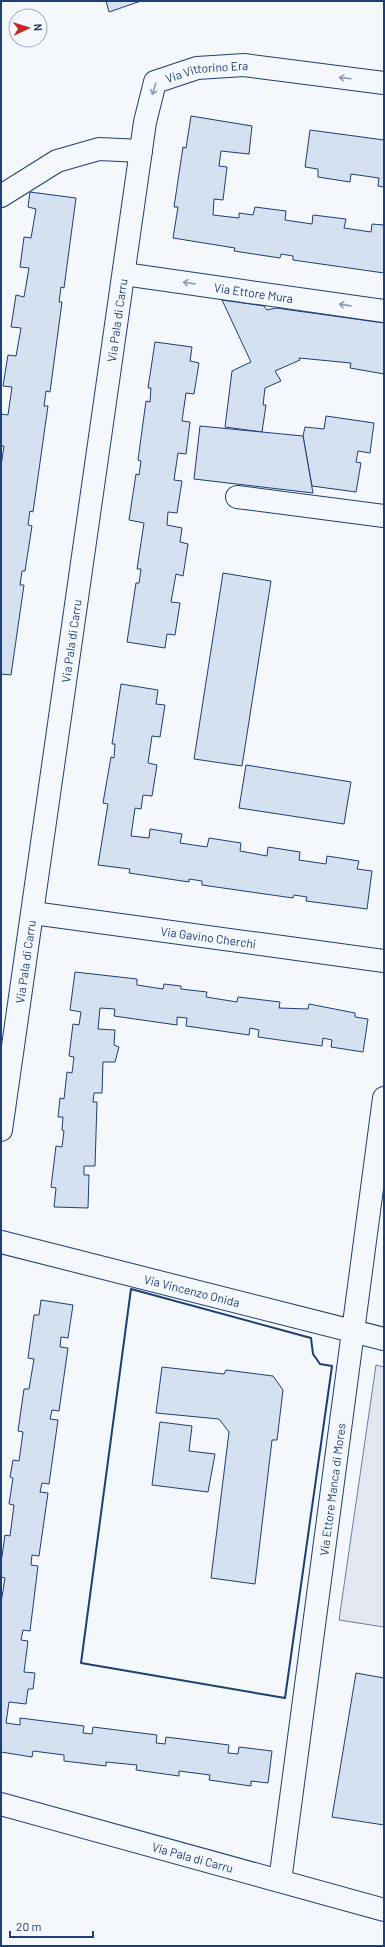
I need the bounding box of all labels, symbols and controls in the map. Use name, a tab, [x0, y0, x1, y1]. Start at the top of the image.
north arrow	[8, 8, 48, 48]
text: N	[32, 23, 45, 31]
street label: Via Vittorino Era	[163, 58, 249, 85]
one-way arrow	[339, 74, 352, 82]
one-way arrow	[150, 82, 157, 95]
street label: Via Pala di Carru	[104, 278, 130, 363]
one-way arrow	[183, 279, 196, 287]
street label: Via Ettore Mura	[213, 280, 294, 305]
one-way arrow	[339, 301, 352, 309]
street label: Via Pala di Carru	[58, 599, 84, 683]
street label: Via Pala di Carru	[12, 919, 38, 1004]
street label: Via Gavino Cherchi	[160, 924, 257, 950]
street label: Via Vincenzo Onida	[143, 1272, 241, 1309]
street label: Via Ettore Manca di Mores	[316, 1422, 348, 1557]
street label: Via Pala di Carru	[151, 1839, 235, 1875]
scale bar	[10, 1913, 93, 1939]
text: 20 m	[16, 1919, 42, 1933]

